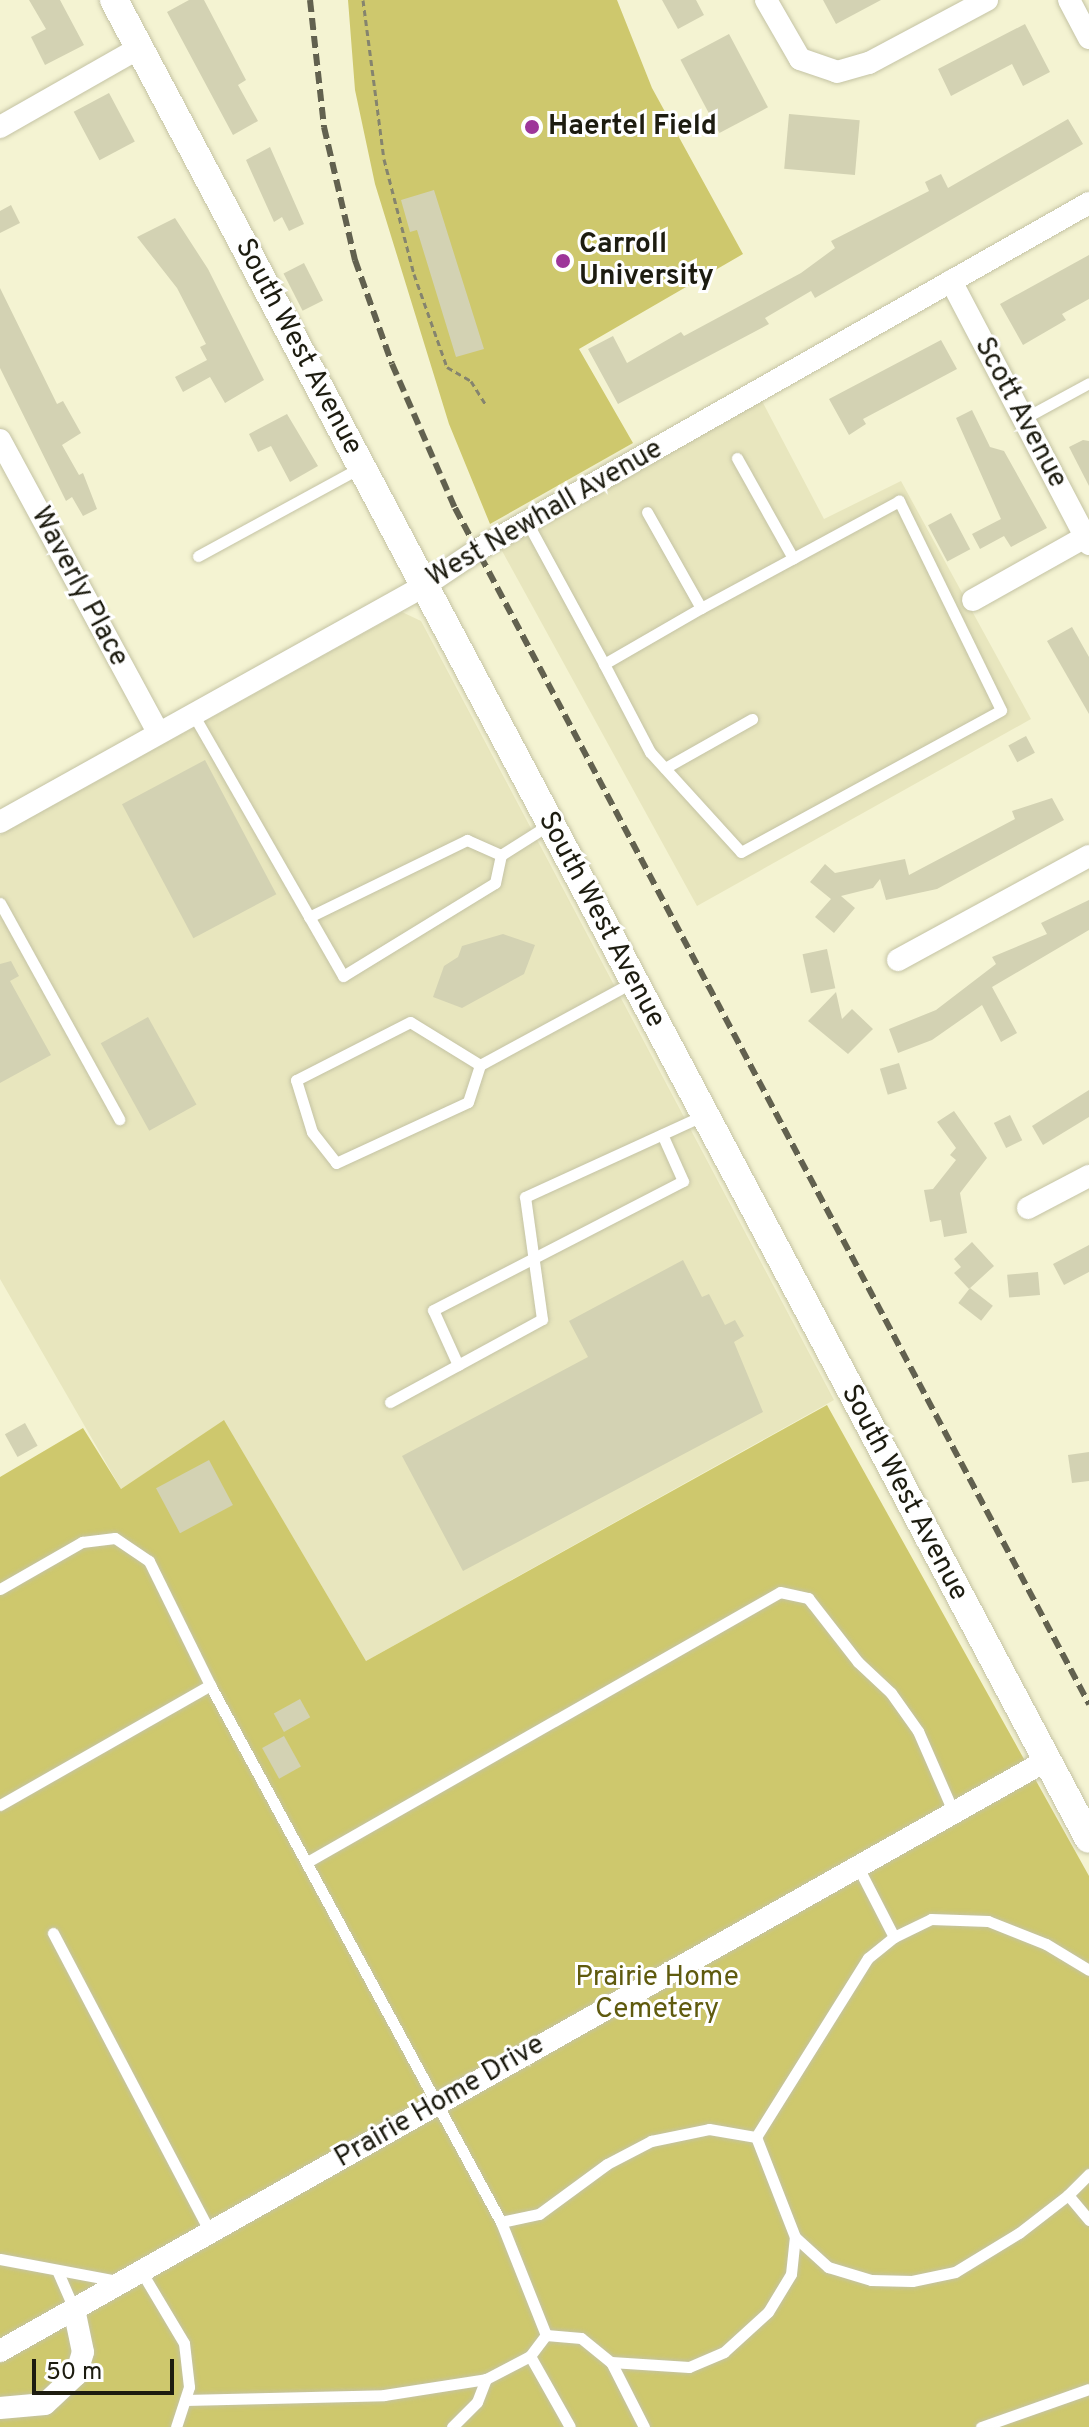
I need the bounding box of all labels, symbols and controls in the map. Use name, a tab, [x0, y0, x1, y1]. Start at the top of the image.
place label: Haertel Field	[548, 110, 717, 144]
marker: Haertel Field	[523, 118, 541, 136]
place label: Carroll University	[579, 228, 714, 294]
street label: South West Avenue	[227, 233, 369, 461]
marker: Carroll University	[554, 252, 572, 270]
street label: Scott Avenue	[966, 331, 1074, 495]
street label: West Newhall Avenue	[421, 432, 669, 596]
street label: Waverly Place	[23, 501, 135, 673]
street label: South West Avenue	[530, 806, 672, 1034]
street label: South West Avenue	[833, 1379, 975, 1607]
park label: Prairie Home Cemetery	[575, 1961, 739, 2027]
street label: Prairie Home Drive	[329, 2028, 551, 2176]
scale bar	[36, 2343, 178, 2393]
text: 50 m	[46, 2358, 102, 2388]

